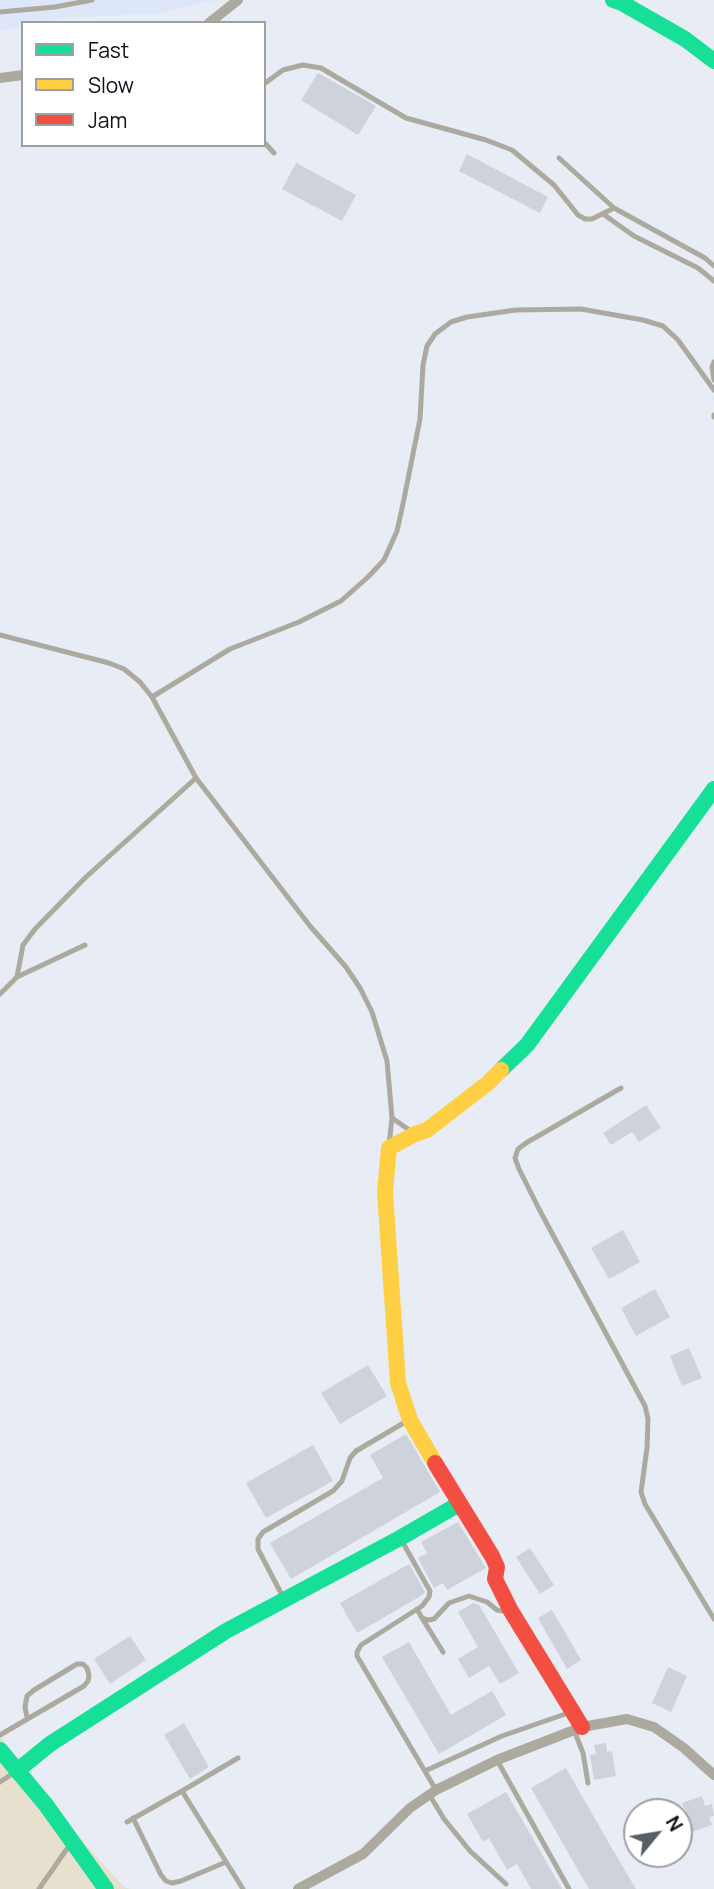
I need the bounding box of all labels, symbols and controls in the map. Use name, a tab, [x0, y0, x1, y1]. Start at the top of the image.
legend	[21, 21, 266, 147]
text: Fast	[88, 36, 129, 64]
text: Slow	[88, 71, 134, 99]
text: Jam	[88, 106, 127, 134]
north arrow	[623, 1798, 693, 1868]
text: N	[660, 1811, 689, 1836]

